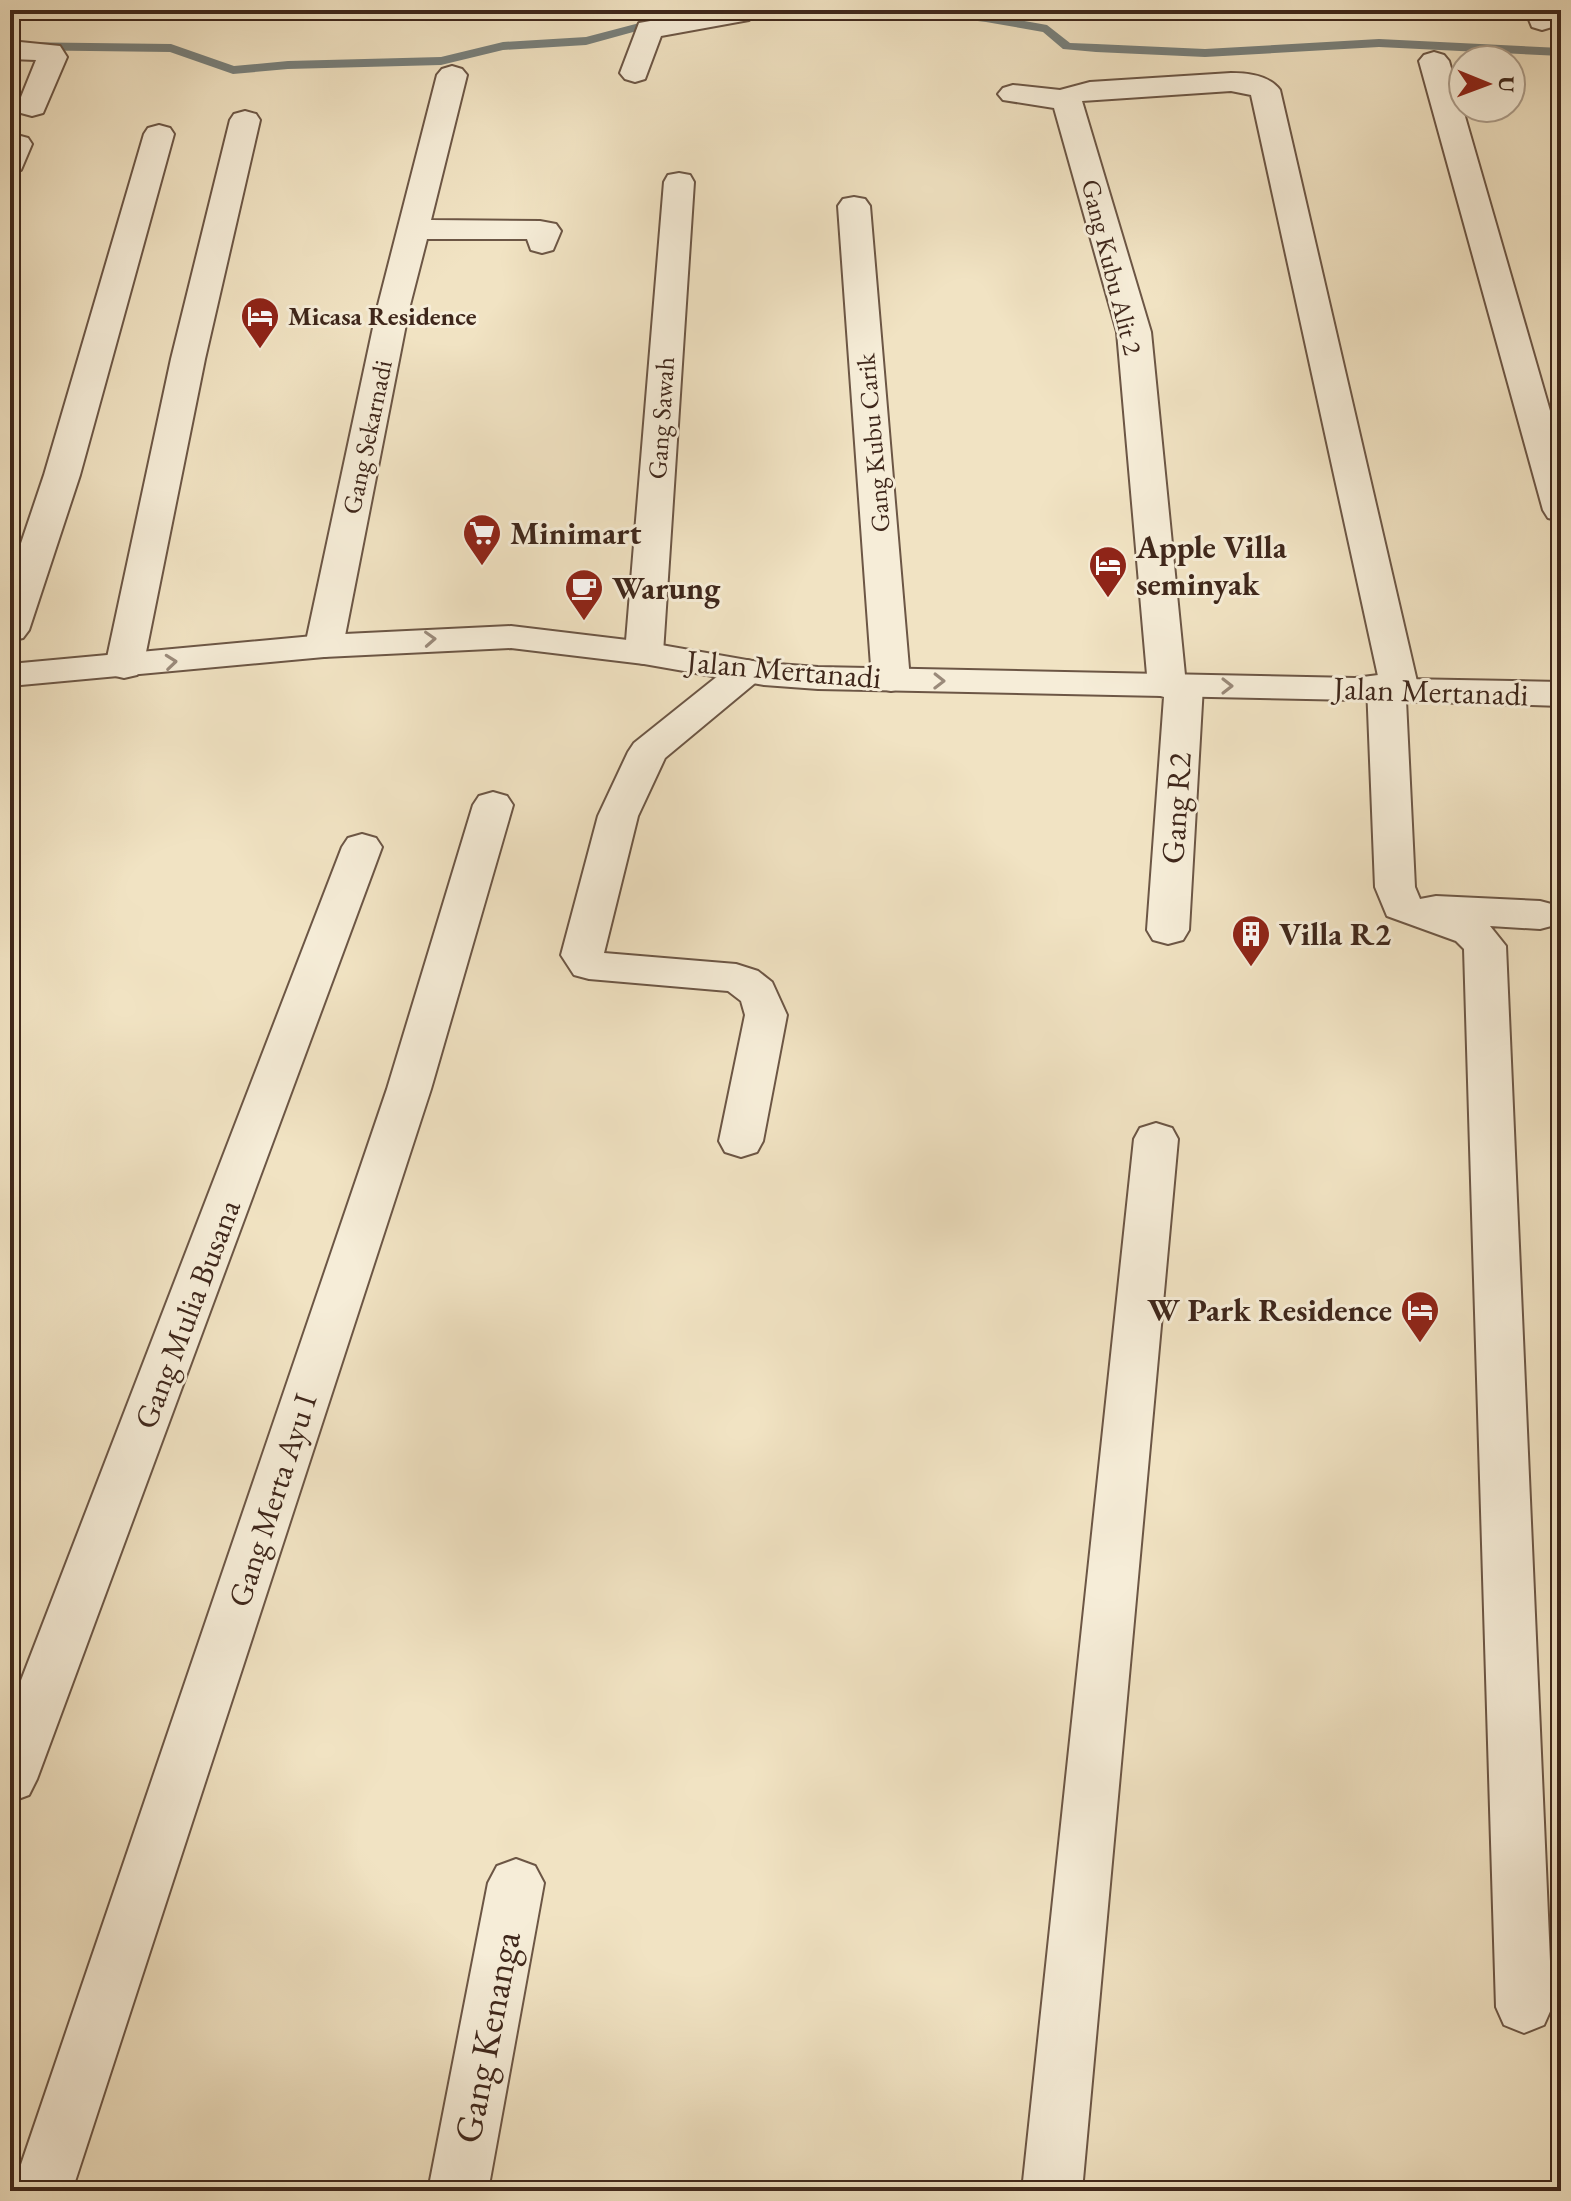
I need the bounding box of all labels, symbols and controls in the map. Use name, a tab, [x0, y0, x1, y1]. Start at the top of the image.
north arrow	[1447, 44, 1527, 124]
text: U	[1492, 76, 1521, 93]
street label: Gang Kubu Alit 2	[1074, 176, 1150, 359]
hotel icon: Micasa Residence	[239, 295, 281, 350]
place label: Micasa Residence	[288, 299, 477, 333]
street label: Gang Kubu Carik	[848, 351, 898, 534]
street label: Gang Sawah	[640, 356, 682, 480]
street label: Gang Sekarnadi	[334, 357, 400, 517]
supermarket icon: Minimart	[461, 512, 503, 567]
place label: Minimart	[510, 512, 641, 554]
place label: Apple Villa seminyak	[1135, 526, 1288, 605]
hotel icon: Apple Villa seminyak	[1087, 544, 1129, 599]
cafe icon: Warung	[563, 567, 605, 622]
place label: Warung	[612, 567, 721, 609]
one-way arrow	[424, 631, 437, 648]
street label: Jalan Mertanadi	[682, 639, 883, 698]
one-way arrow	[165, 653, 178, 670]
street label: Jalan Mertanadi	[1330, 667, 1529, 715]
one-way arrow	[933, 672, 946, 689]
one-way arrow	[1221, 677, 1234, 695]
street label: Gang R2	[1151, 750, 1201, 865]
building icon: Villa R2	[1230, 913, 1272, 968]
place label: Villa R2	[1279, 913, 1391, 955]
street label: Gang Mulia Busana	[124, 1193, 250, 1435]
place label: W Park Residence	[1147, 1289, 1392, 1331]
hotel icon: W Park Residence	[1399, 1289, 1441, 1344]
street label: Gang Merta Ayu I	[218, 1388, 326, 1612]
street label: Gang Kenanga	[442, 1926, 531, 2147]

